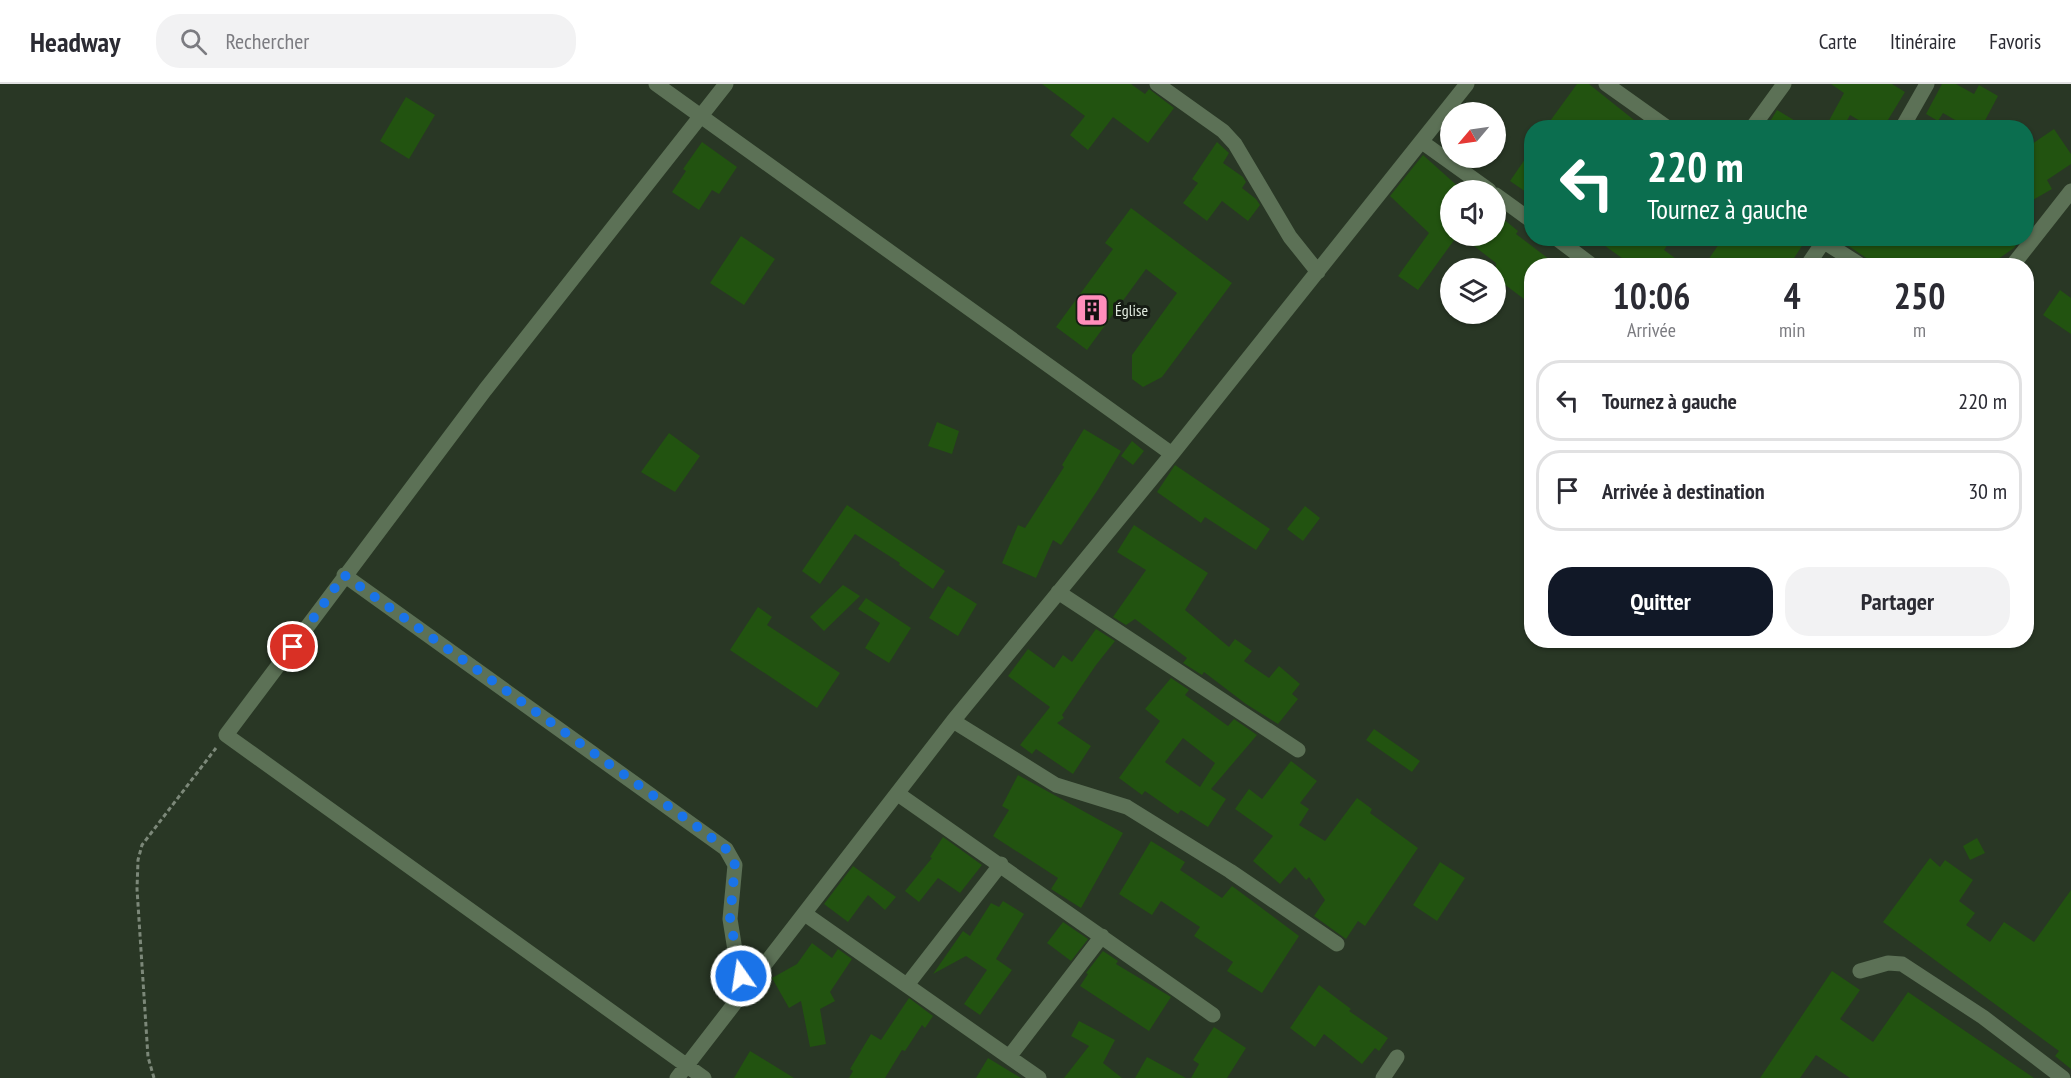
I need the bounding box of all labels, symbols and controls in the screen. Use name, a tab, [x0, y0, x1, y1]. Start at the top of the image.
search box	[156, 14, 576, 68]
text: Headway	[30, 23, 120, 60]
icon: search	[177, 25, 210, 58]
text: Rechercher	[225, 27, 309, 55]
text: Carte	[1819, 28, 1857, 55]
text: Itinéraire	[1890, 28, 1956, 55]
text: Favoris	[1989, 28, 2041, 55]
north arrow	[1440, 102, 1506, 168]
map controls	[1440, 102, 1506, 324]
text: 220 m	[1647, 139, 1744, 194]
icon: left	[1548, 144, 1626, 222]
button: sound	[1440, 180, 1506, 246]
text: Tournez à gauche	[1647, 192, 1808, 226]
button: layers	[1440, 258, 1506, 324]
text: 10:06	[1613, 272, 1690, 319]
text: 4	[1783, 272, 1801, 319]
text: 250	[1894, 272, 1945, 319]
building icon: Église	[1074, 292, 1110, 328]
place label: Église	[1115, 300, 1148, 320]
text: Arrivée	[1627, 317, 1676, 343]
text: min	[1779, 317, 1805, 343]
text: m	[1913, 317, 1926, 343]
icon: left	[1551, 384, 1584, 417]
text: Tournez à gauche	[1602, 387, 1737, 415]
text: 220 m	[1958, 387, 2007, 415]
icon: arrive	[1551, 474, 1584, 507]
text: Arrivée à destination	[1602, 477, 1765, 505]
text: 30 m	[1968, 477, 2007, 505]
button: Quitter	[1548, 567, 1773, 636]
button: Partager	[1785, 567, 2010, 636]
pin	[267, 621, 318, 672]
icon: arrive	[276, 630, 309, 663]
position arrow	[709, 944, 773, 1008]

